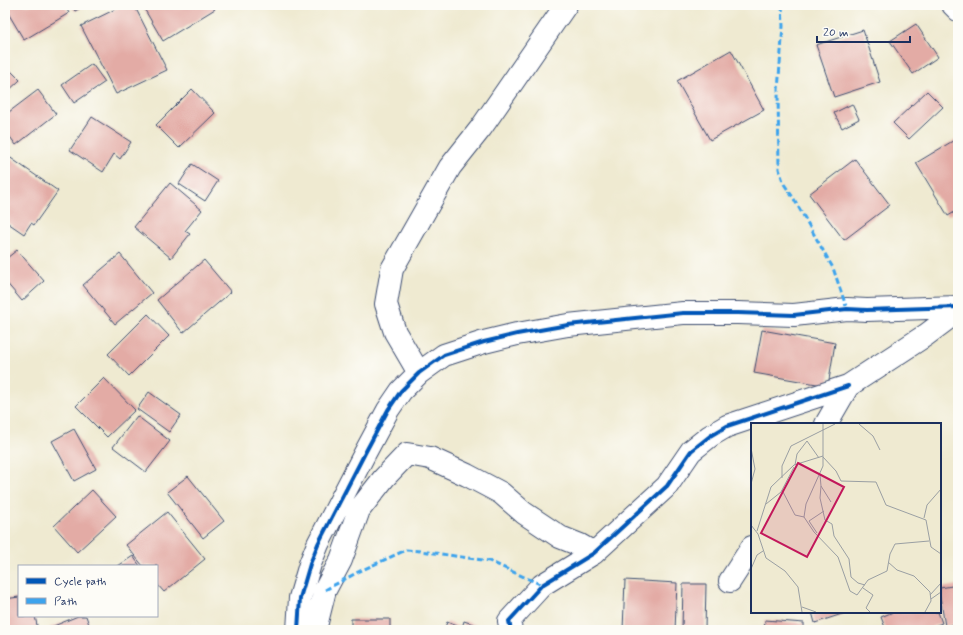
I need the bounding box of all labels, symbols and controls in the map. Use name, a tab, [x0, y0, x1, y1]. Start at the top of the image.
scale bar	[817, 18, 910, 44]
text: 20 m	[823, 25, 849, 41]
inset map	[751, 423, 941, 613]
legend	[18, 565, 158, 617]
text: Cycle path	[54, 574, 106, 590]
text: Path	[54, 594, 77, 610]

